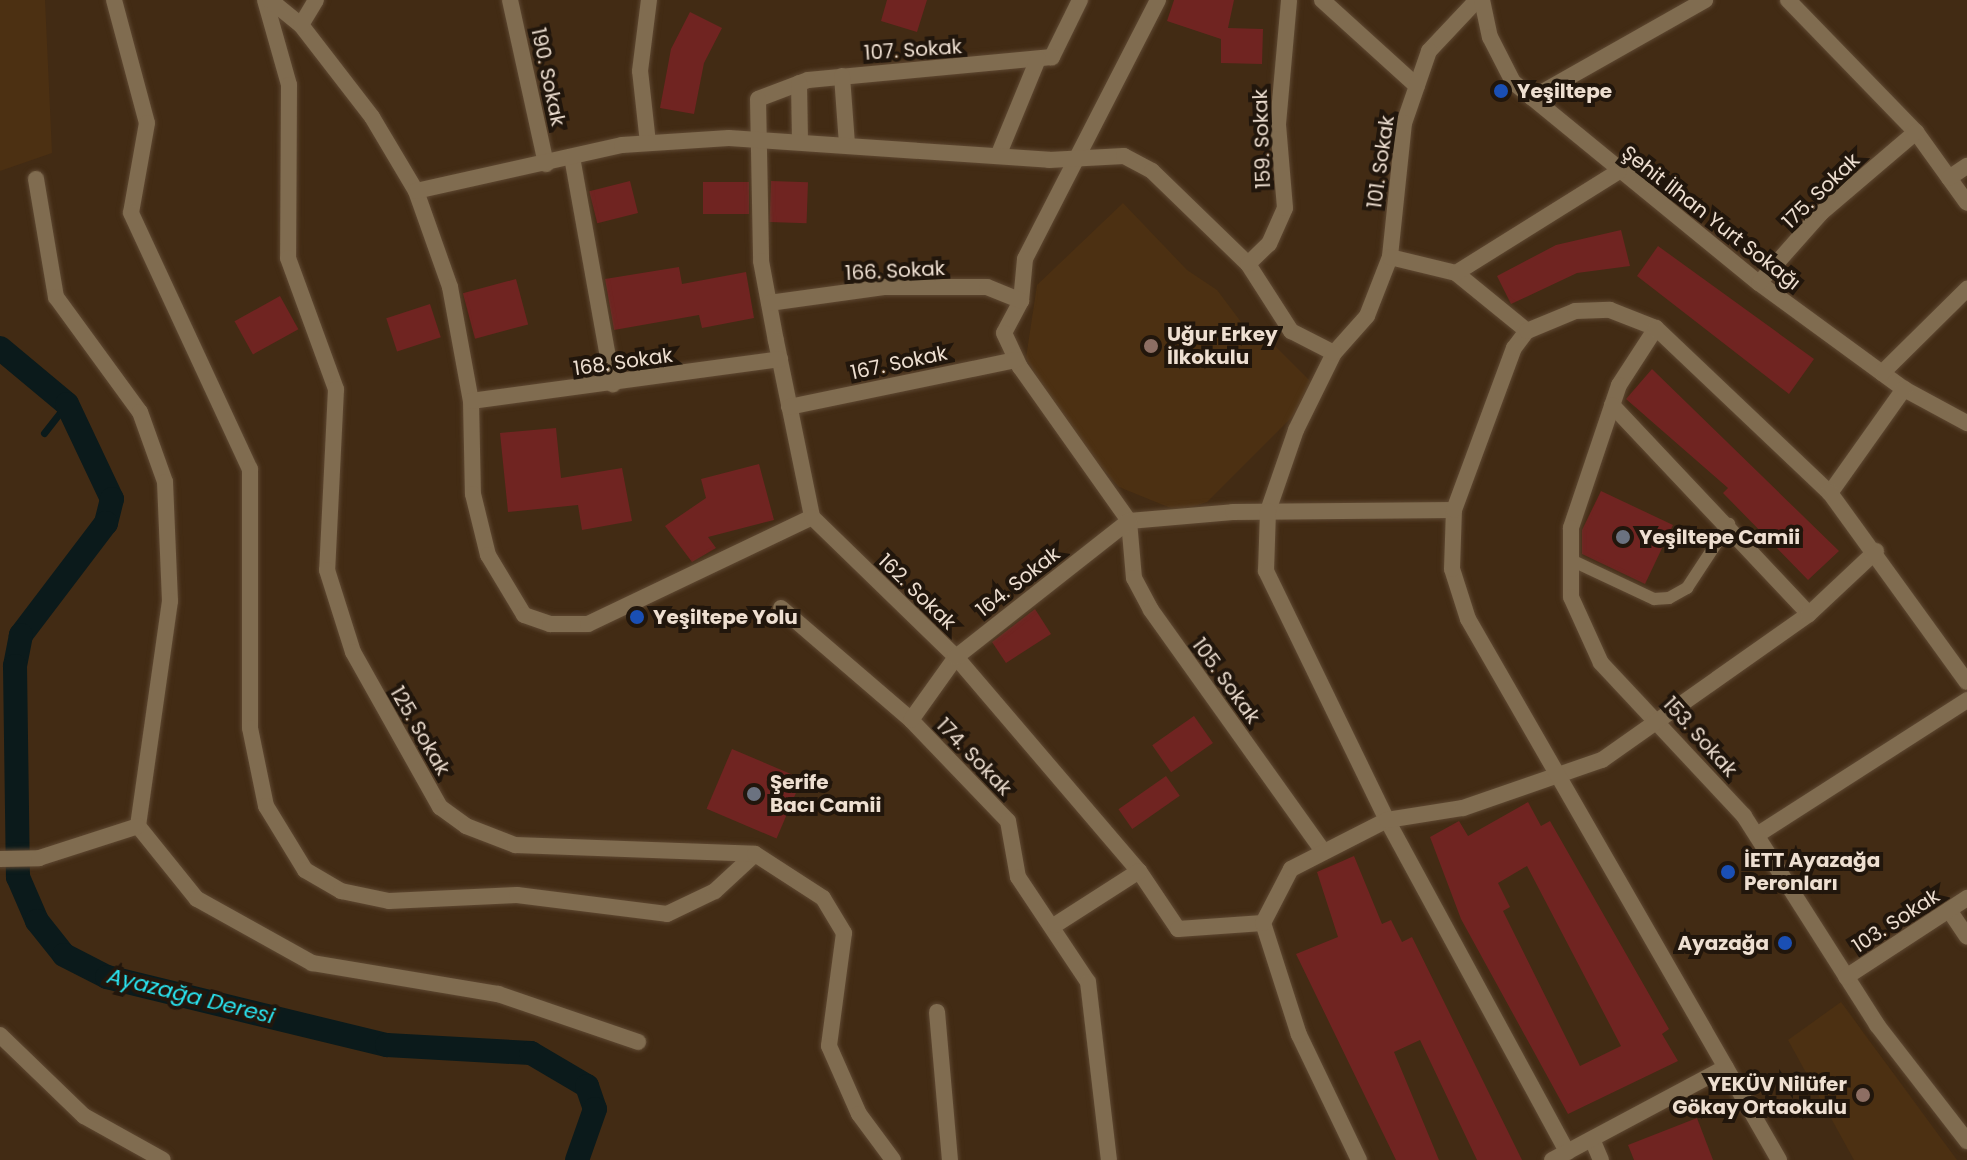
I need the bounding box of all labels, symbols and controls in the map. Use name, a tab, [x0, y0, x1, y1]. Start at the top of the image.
street label: 190. Sokak	[526, 26, 570, 128]
street label: 107. Sokak	[863, 35, 963, 65]
place label: Yeşiltepe	[1517, 79, 1612, 103]
marker: Yeşiltepe	[1492, 82, 1510, 100]
street label: 159. Sokak	[1248, 89, 1276, 189]
street label: 101. Sokak	[1363, 114, 1399, 210]
street label: Şehit İlhan Yurt Sokağı	[1617, 141, 1805, 295]
street label: 175. Sokak	[1777, 148, 1865, 234]
street label: 166. Sokak	[844, 256, 946, 286]
place label: Uğur Erkey İlkokulu	[1167, 322, 1278, 369]
marker: Uğur Erkey İlkokulu	[1142, 337, 1160, 355]
street label: 167. Sokak	[848, 341, 950, 385]
street label: 168. Sokak	[572, 343, 674, 381]
place label: Yeşiltepe Camii	[1639, 525, 1800, 549]
marker: Yeşiltepe Camii	[1614, 528, 1632, 546]
street label: 164. Sokak	[971, 542, 1065, 622]
street label: 162. Sokak	[873, 549, 961, 635]
place label: Yeşiltepe Yolu	[653, 605, 798, 629]
marker: Yeşiltepe Yolu	[628, 608, 646, 626]
street label: 105. Sokak	[1187, 634, 1265, 728]
street label: 125. Sokak	[385, 682, 455, 780]
street label: 153. Sokak	[1658, 692, 1742, 782]
street label: 174. Sokak	[931, 713, 1017, 801]
place label: Şerife Bacı Camii	[770, 770, 881, 817]
marker: Şerife Bacı Camii	[745, 785, 763, 803]
place label: İETT Ayazağa Peronları	[1744, 848, 1880, 895]
marker: İETT Ayazağa Peronları	[1719, 863, 1737, 881]
street label: 103. Sokak	[1848, 884, 1944, 958]
place label: Ayazağa	[1677, 931, 1769, 955]
marker: Ayazağa	[1776, 934, 1794, 952]
water label: Ayazağa Deresi	[105, 962, 277, 1030]
place label: YEKÜV Nilüfer Gökay Ortaokulu	[1672, 1072, 1847, 1119]
marker: YEKÜV Nilüfer Gökay Ortaokulu	[1854, 1086, 1872, 1104]

